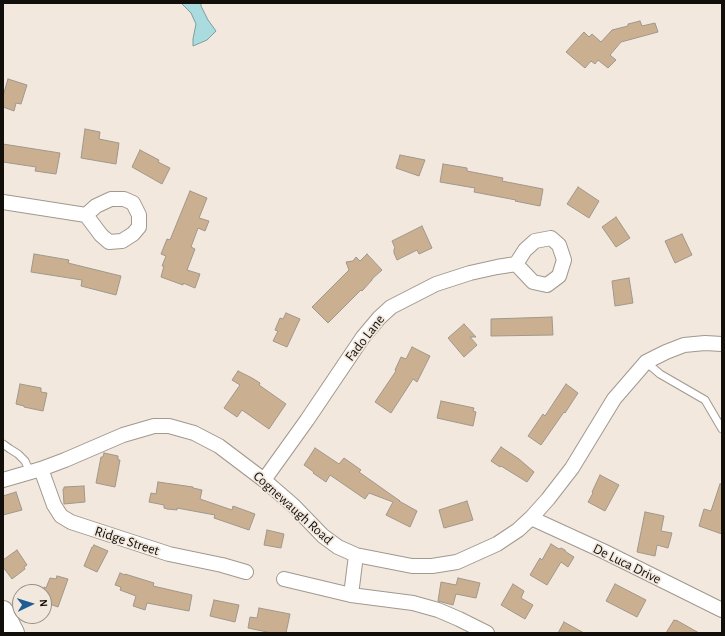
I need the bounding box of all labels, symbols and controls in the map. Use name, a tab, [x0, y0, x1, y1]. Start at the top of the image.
street label: Fado Lane	[342, 311, 388, 365]
street label: Cognewaugh Road	[250, 468, 336, 548]
street label: Ridge Street	[93, 523, 161, 559]
street label: De Luca Drive	[590, 540, 664, 588]
north arrow	[12, 584, 52, 624]
text: N	[38, 599, 49, 607]

